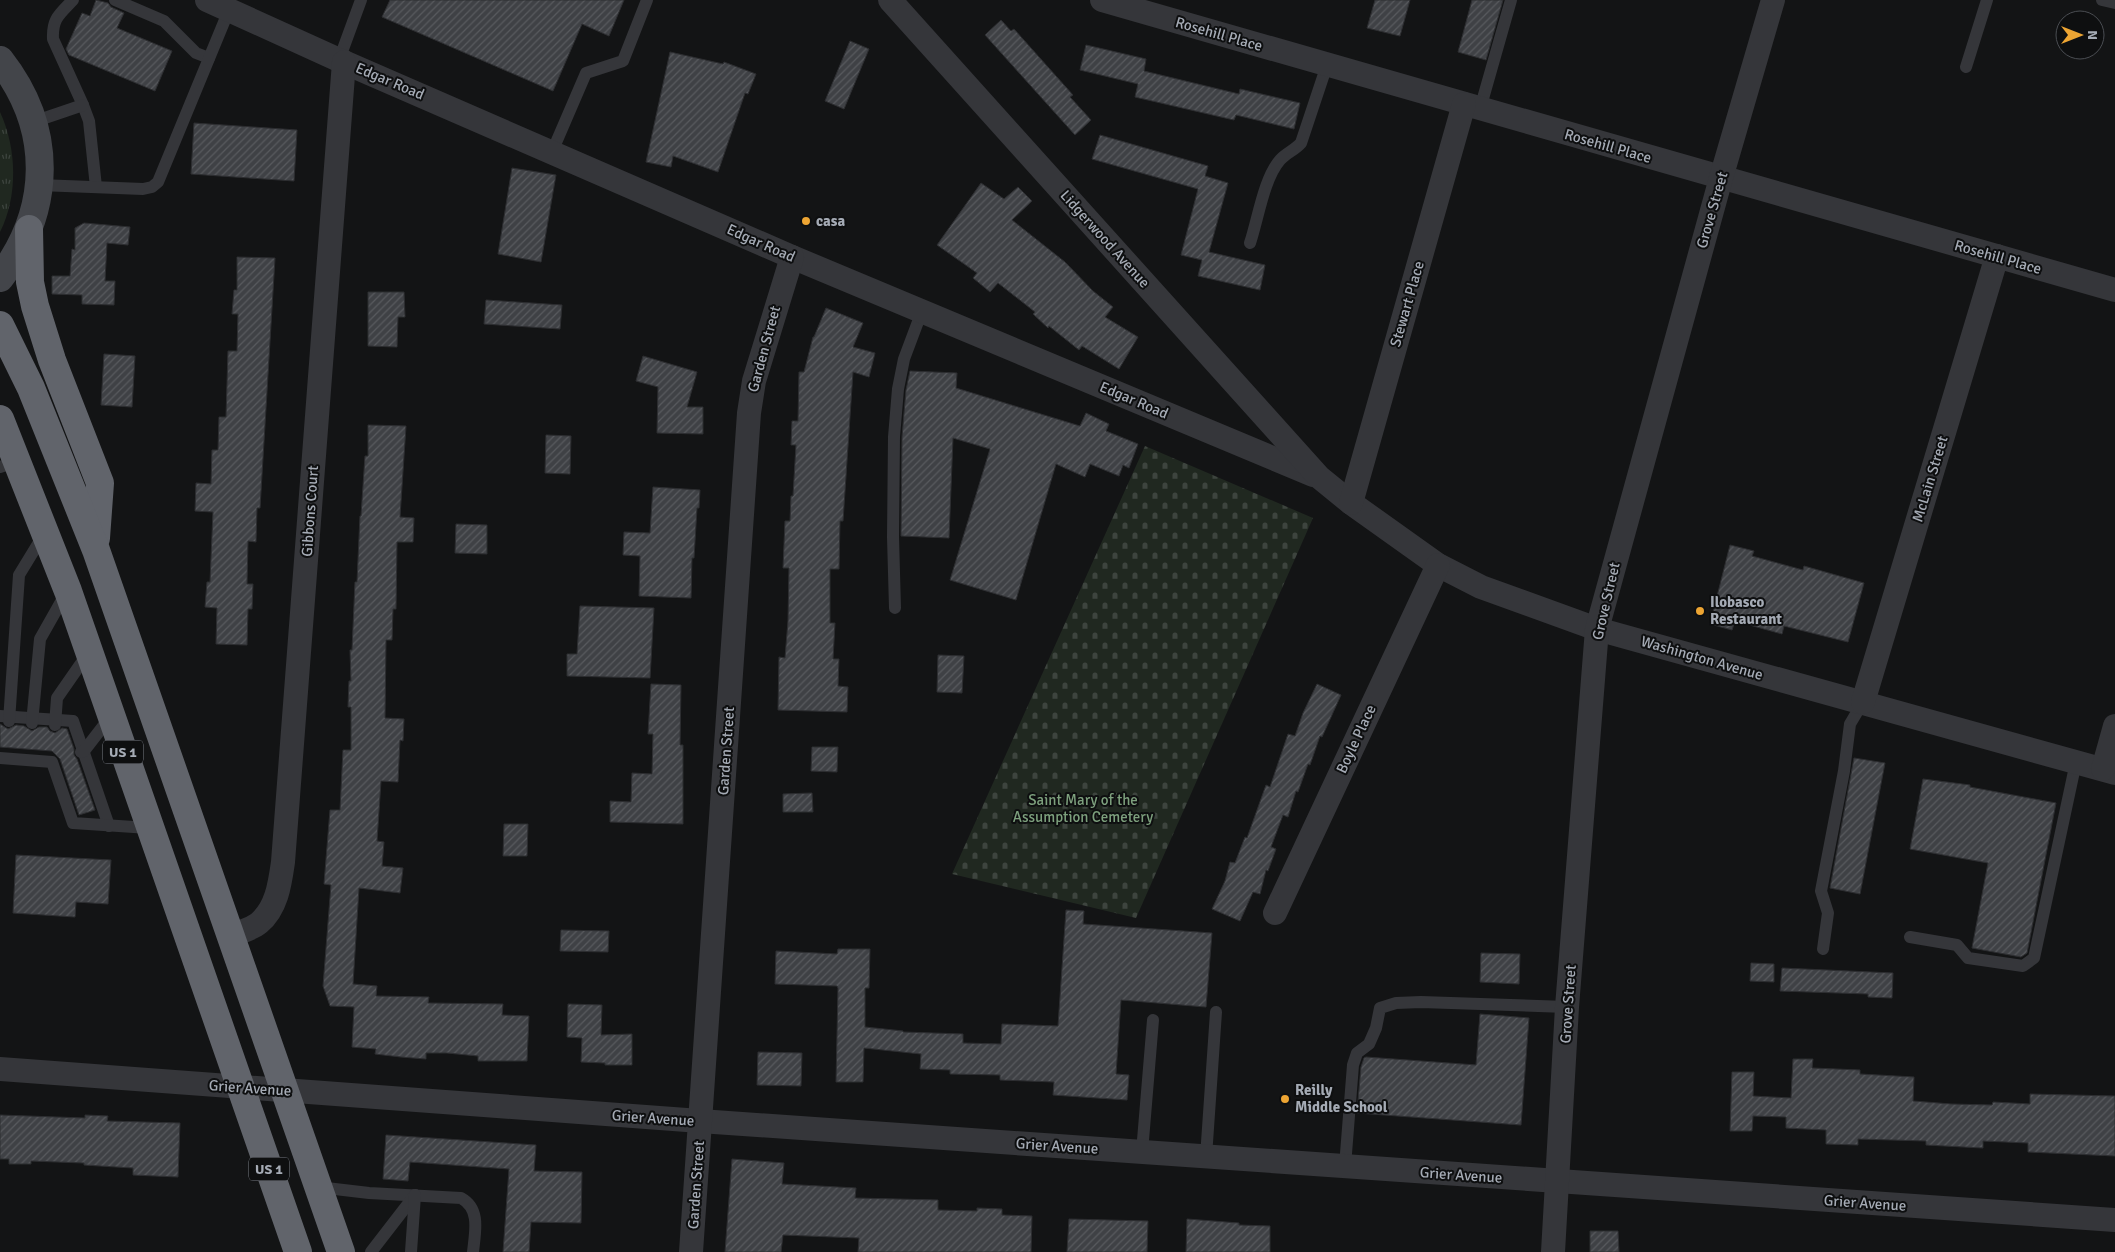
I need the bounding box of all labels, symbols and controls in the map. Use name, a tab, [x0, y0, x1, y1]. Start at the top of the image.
north arrow	[2055, 10, 2105, 60]
street label: Rosehill Place	[1173, 13, 1265, 55]
text: N	[2084, 30, 2101, 40]
street label: Edgar Road	[353, 59, 427, 104]
street label: Rosehill Place	[1562, 125, 1654, 167]
street label: Grove Street	[1692, 170, 1732, 250]
street label: Lidgerwood Avenue	[1056, 186, 1154, 292]
place label: casa	[816, 212, 845, 230]
marker: casa	[800, 215, 812, 227]
street label: Edgar Road	[724, 220, 798, 266]
street label: Rosehill Place	[1952, 236, 2044, 278]
street label: Stewart Place	[1386, 259, 1428, 349]
street label: Garden Street	[744, 304, 784, 394]
street label: Edgar Road	[1097, 378, 1171, 423]
street label: McLain Street	[1908, 434, 1952, 524]
street label: Gibbons Court	[298, 465, 322, 557]
street label: Grove Street	[1588, 560, 1624, 642]
place label: Ilobasco Restaurant	[1710, 593, 1782, 628]
marker: Ilobasco Restaurant	[1694, 605, 1706, 617]
street label: Washington Avenue	[1639, 632, 1765, 684]
street label: Boyle Place	[1332, 702, 1380, 776]
street label: Garden Street	[714, 706, 738, 796]
road number: US 1	[103, 740, 143, 764]
park label: Saint Mary of the Assumption Cemetery	[1013, 791, 1153, 826]
street label: Grove Street	[1556, 964, 1580, 1044]
street label: Grier Avenue	[208, 1076, 292, 1100]
place label: Reilly Middle School	[1295, 1081, 1388, 1116]
marker: Reilly Middle School	[1279, 1093, 1291, 1105]
street label: Grier Avenue	[611, 1106, 695, 1130]
street label: Grier Avenue	[1015, 1134, 1099, 1158]
street label: Garden Street	[684, 1140, 708, 1230]
road number: US 1	[249, 1158, 289, 1180]
street label: Grier Avenue	[1419, 1163, 1503, 1187]
street label: Grier Avenue	[1823, 1191, 1907, 1215]

